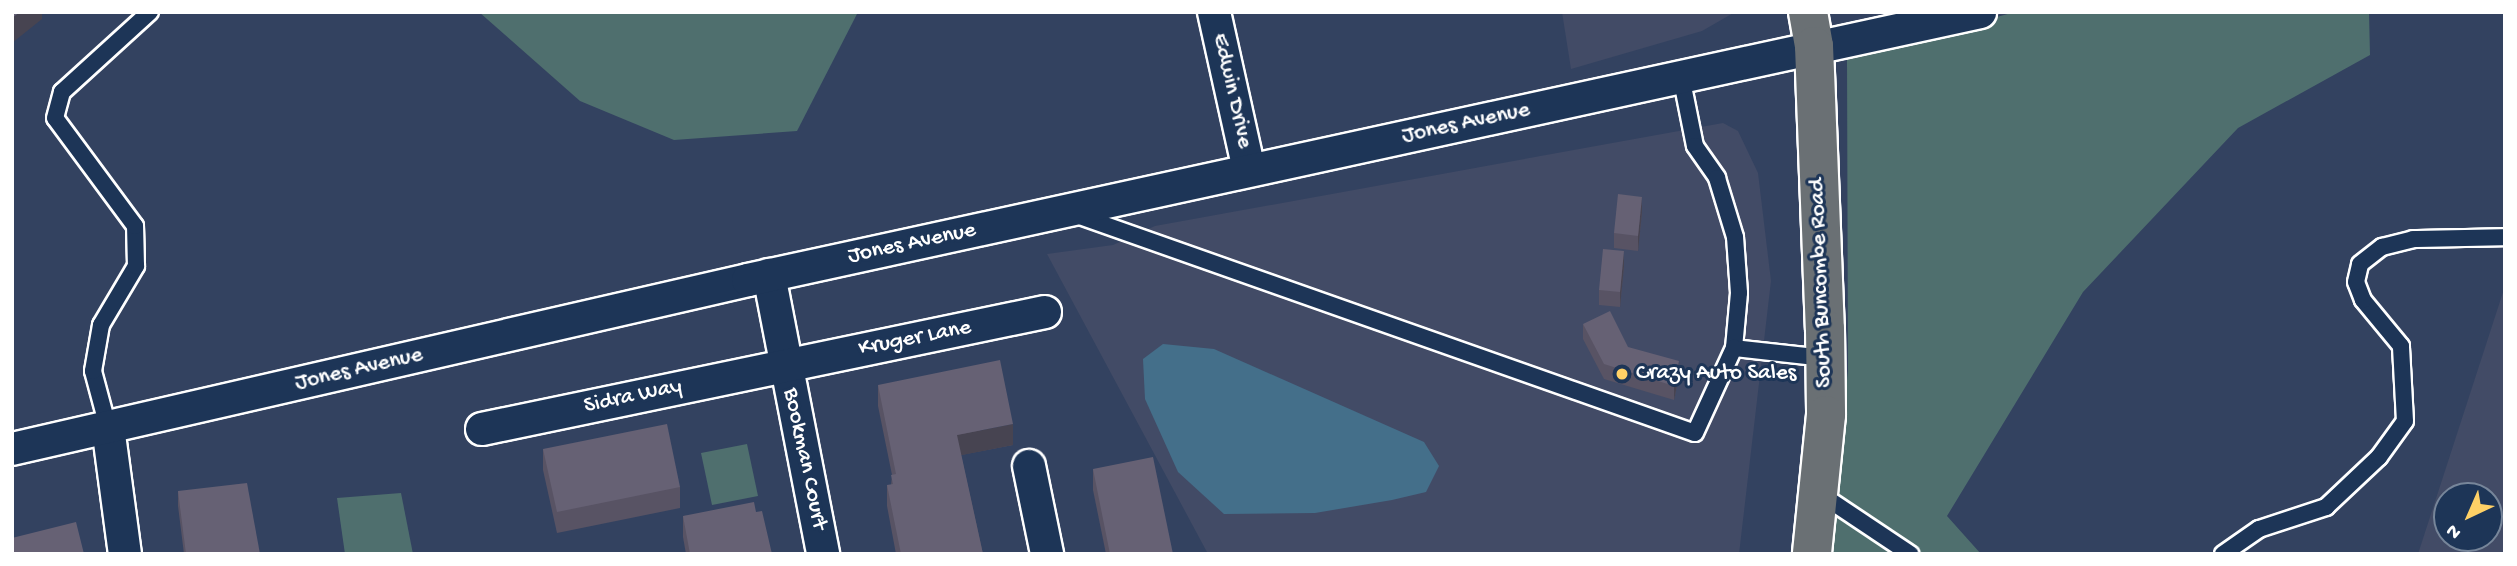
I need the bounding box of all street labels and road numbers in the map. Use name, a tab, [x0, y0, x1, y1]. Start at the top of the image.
street label: Edwin Drive	[1204, 31, 1258, 151]
street label: Jones Avenue	[1400, 97, 1532, 151]
street label: South Buncombe Road	[1805, 178, 1839, 388]
street label: Jones Avenue	[846, 217, 978, 271]
street label: Kruger Lane	[856, 315, 974, 363]
street label: Jones Avenue	[293, 342, 425, 398]
street label: Sidra Way	[582, 373, 684, 421]
street label: Bookman Court	[776, 386, 832, 532]

